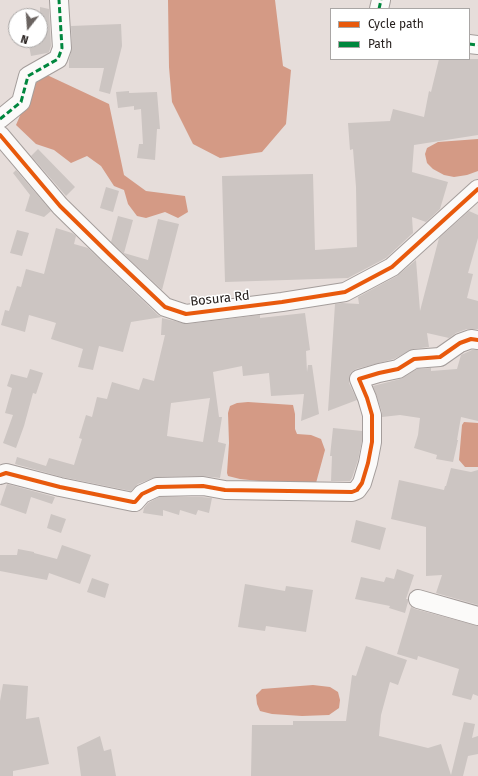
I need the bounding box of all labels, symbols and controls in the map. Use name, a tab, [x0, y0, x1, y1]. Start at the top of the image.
north arrow	[8, 8, 48, 48]
legend	[330, 8, 470, 60]
text: Cycle path	[368, 17, 424, 31]
text: N	[19, 32, 30, 46]
text: Path	[368, 37, 392, 51]
street label: Bosura Rd	[190, 288, 250, 310]

